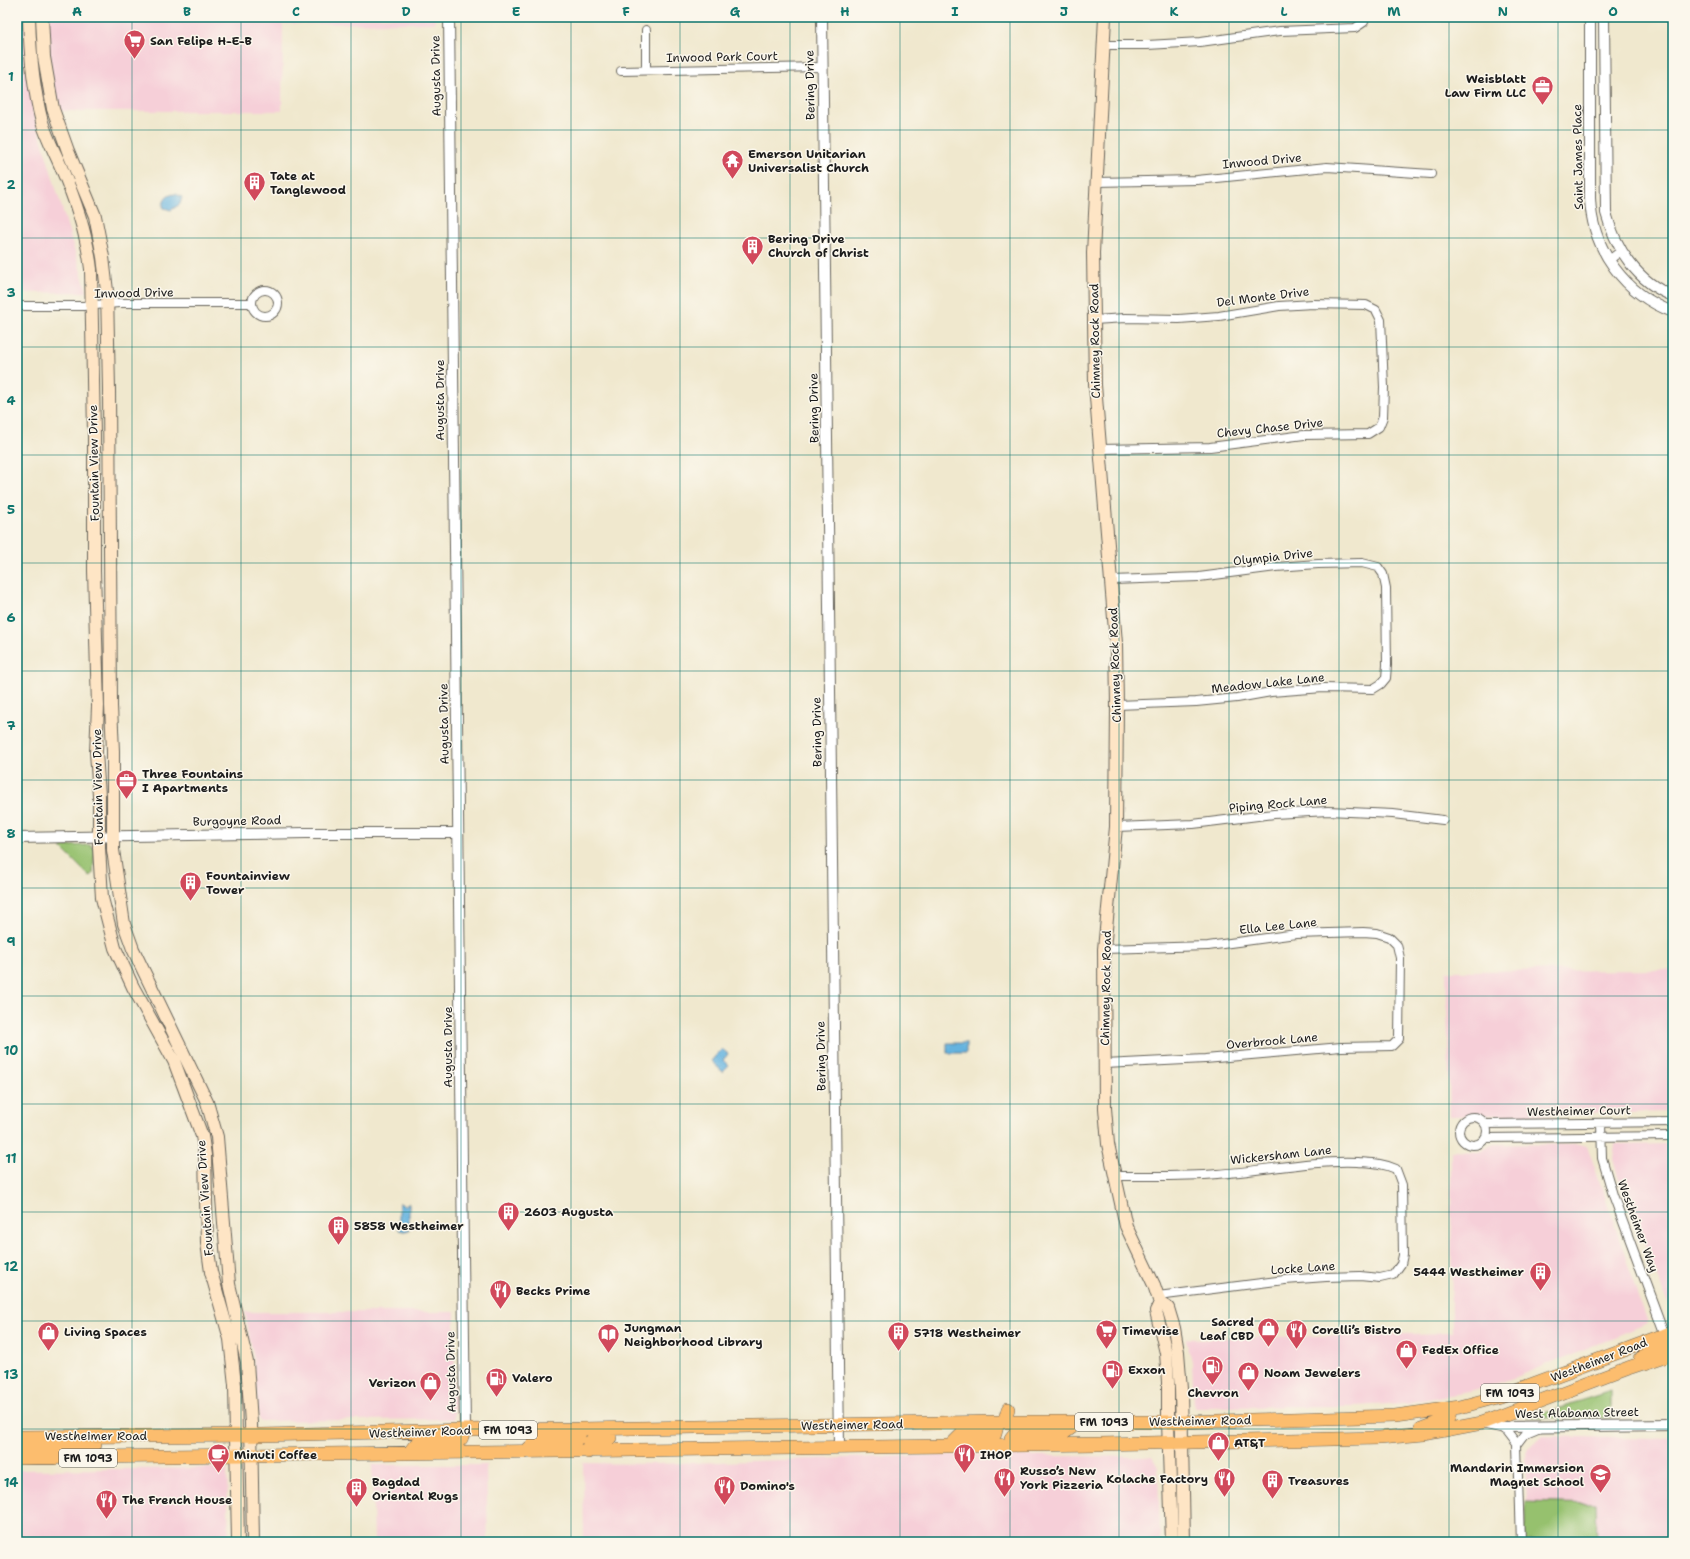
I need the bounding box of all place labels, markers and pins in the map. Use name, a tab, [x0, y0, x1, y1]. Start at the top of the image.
supermarket icon: San Felipe H-E-B	[121, 28, 147, 61]
place label: San Felipe H-E-B	[150, 33, 252, 49]
place label: Weisblatt Law Firm LLC	[1445, 71, 1526, 101]
office icon: Weisblatt Law Firm LLC	[1529, 73, 1555, 106]
place label: Emerson Unitarian Universalist Church	[748, 146, 869, 176]
temple icon: Emerson Unitarian Universalist Church	[719, 148, 745, 181]
place label: Tate at Tanglewood	[270, 168, 346, 198]
building icon: Tate at Tanglewood	[241, 170, 267, 203]
place label: Bering Drive Church of Christ	[768, 231, 869, 261]
building icon: Bering Drive Church of Christ	[739, 233, 765, 266]
place label: Three Fountains I Apartments	[142, 766, 243, 796]
office icon: Three Fountains I Apartments	[114, 768, 140, 801]
place label: Fountainview Tower	[206, 868, 290, 898]
building icon: Fountainview Tower	[178, 870, 204, 903]
building icon: 2603 Augusta	[495, 1199, 521, 1232]
place label: 2603 Augusta	[524, 1204, 614, 1220]
building icon: 5858 Westheimer	[326, 1213, 352, 1246]
place label: 5858 Westheimer	[354, 1218, 464, 1234]
building icon: 5444 Westheimer	[1527, 1259, 1553, 1292]
place label: 5444 Westheimer	[1413, 1264, 1525, 1280]
restaurant icon: Becks Prime	[488, 1278, 514, 1311]
place label: Becks Prime	[516, 1283, 590, 1299]
place label: Sacred Leaf CBD	[1200, 1314, 1254, 1344]
shop icon: Sacred Leaf CBD	[1256, 1316, 1282, 1349]
restaurant icon: Corelli’s Bistro	[1284, 1317, 1310, 1350]
supermarket icon: Timewise	[1094, 1318, 1120, 1351]
shop icon: Living Spaces	[35, 1319, 61, 1352]
place label: Jungman Neighborhood Library	[624, 1320, 763, 1350]
building icon: 5718 Westheimer	[886, 1320, 912, 1353]
library icon: Jungman Neighborhood Library	[596, 1322, 622, 1355]
place label: Corelli’s Bistro	[1312, 1322, 1401, 1338]
place label: Timewise	[1122, 1323, 1179, 1339]
place label: Living Spaces	[64, 1324, 147, 1340]
place label: 5718 Westheimer	[914, 1325, 1022, 1341]
shop icon: FedEx Office	[1393, 1337, 1419, 1370]
place label: FedEx Office	[1422, 1342, 1499, 1358]
fuel station icon: Chevron	[1200, 1353, 1226, 1386]
fuel station icon: Exxon	[1099, 1357, 1125, 1390]
shop icon: Noam Jewelers	[1235, 1360, 1261, 1393]
place label: Exxon	[1128, 1362, 1166, 1378]
fuel station icon: Valero	[483, 1365, 509, 1398]
place label: Noam Jewelers	[1264, 1365, 1361, 1381]
shop icon: Verizon	[418, 1370, 444, 1403]
place label: Valero	[512, 1370, 553, 1386]
place label: Verizon	[369, 1375, 416, 1391]
place label: Chevron	[1187, 1385, 1239, 1401]
shop icon: AT&T	[1205, 1430, 1231, 1463]
place label: AT&T	[1234, 1435, 1266, 1451]
cafe icon: Minuti Coffee	[205, 1442, 231, 1475]
restaurant icon: IHOP	[951, 1442, 977, 1475]
place label: Minuti Coffee	[234, 1447, 317, 1463]
place label: IHOP	[980, 1447, 1012, 1463]
place label: Mandarin Immersion Magnet School	[1450, 1460, 1584, 1490]
school or university icon: Mandarin Immersion Magnet School	[1587, 1462, 1613, 1495]
place label: Russo’s New York Pizzeria	[1020, 1463, 1104, 1493]
restaurant icon: Russo’s New York Pizzeria	[991, 1465, 1017, 1498]
restaurant icon: Kolache Factory	[1211, 1466, 1237, 1499]
building icon: Treasures	[1259, 1468, 1285, 1501]
place label: Kolache Factory	[1106, 1471, 1208, 1487]
restaurant icon: Domino's	[712, 1473, 738, 1506]
place label: Treasures	[1288, 1473, 1349, 1489]
place label: Bagdad Oriental Rugs	[372, 1474, 458, 1504]
building icon: Bagdad Oriental Rugs	[343, 1476, 369, 1509]
place label: Domino's	[740, 1478, 795, 1494]
restaurant icon: The French House	[94, 1487, 120, 1520]
place label: The French House	[122, 1492, 232, 1508]

